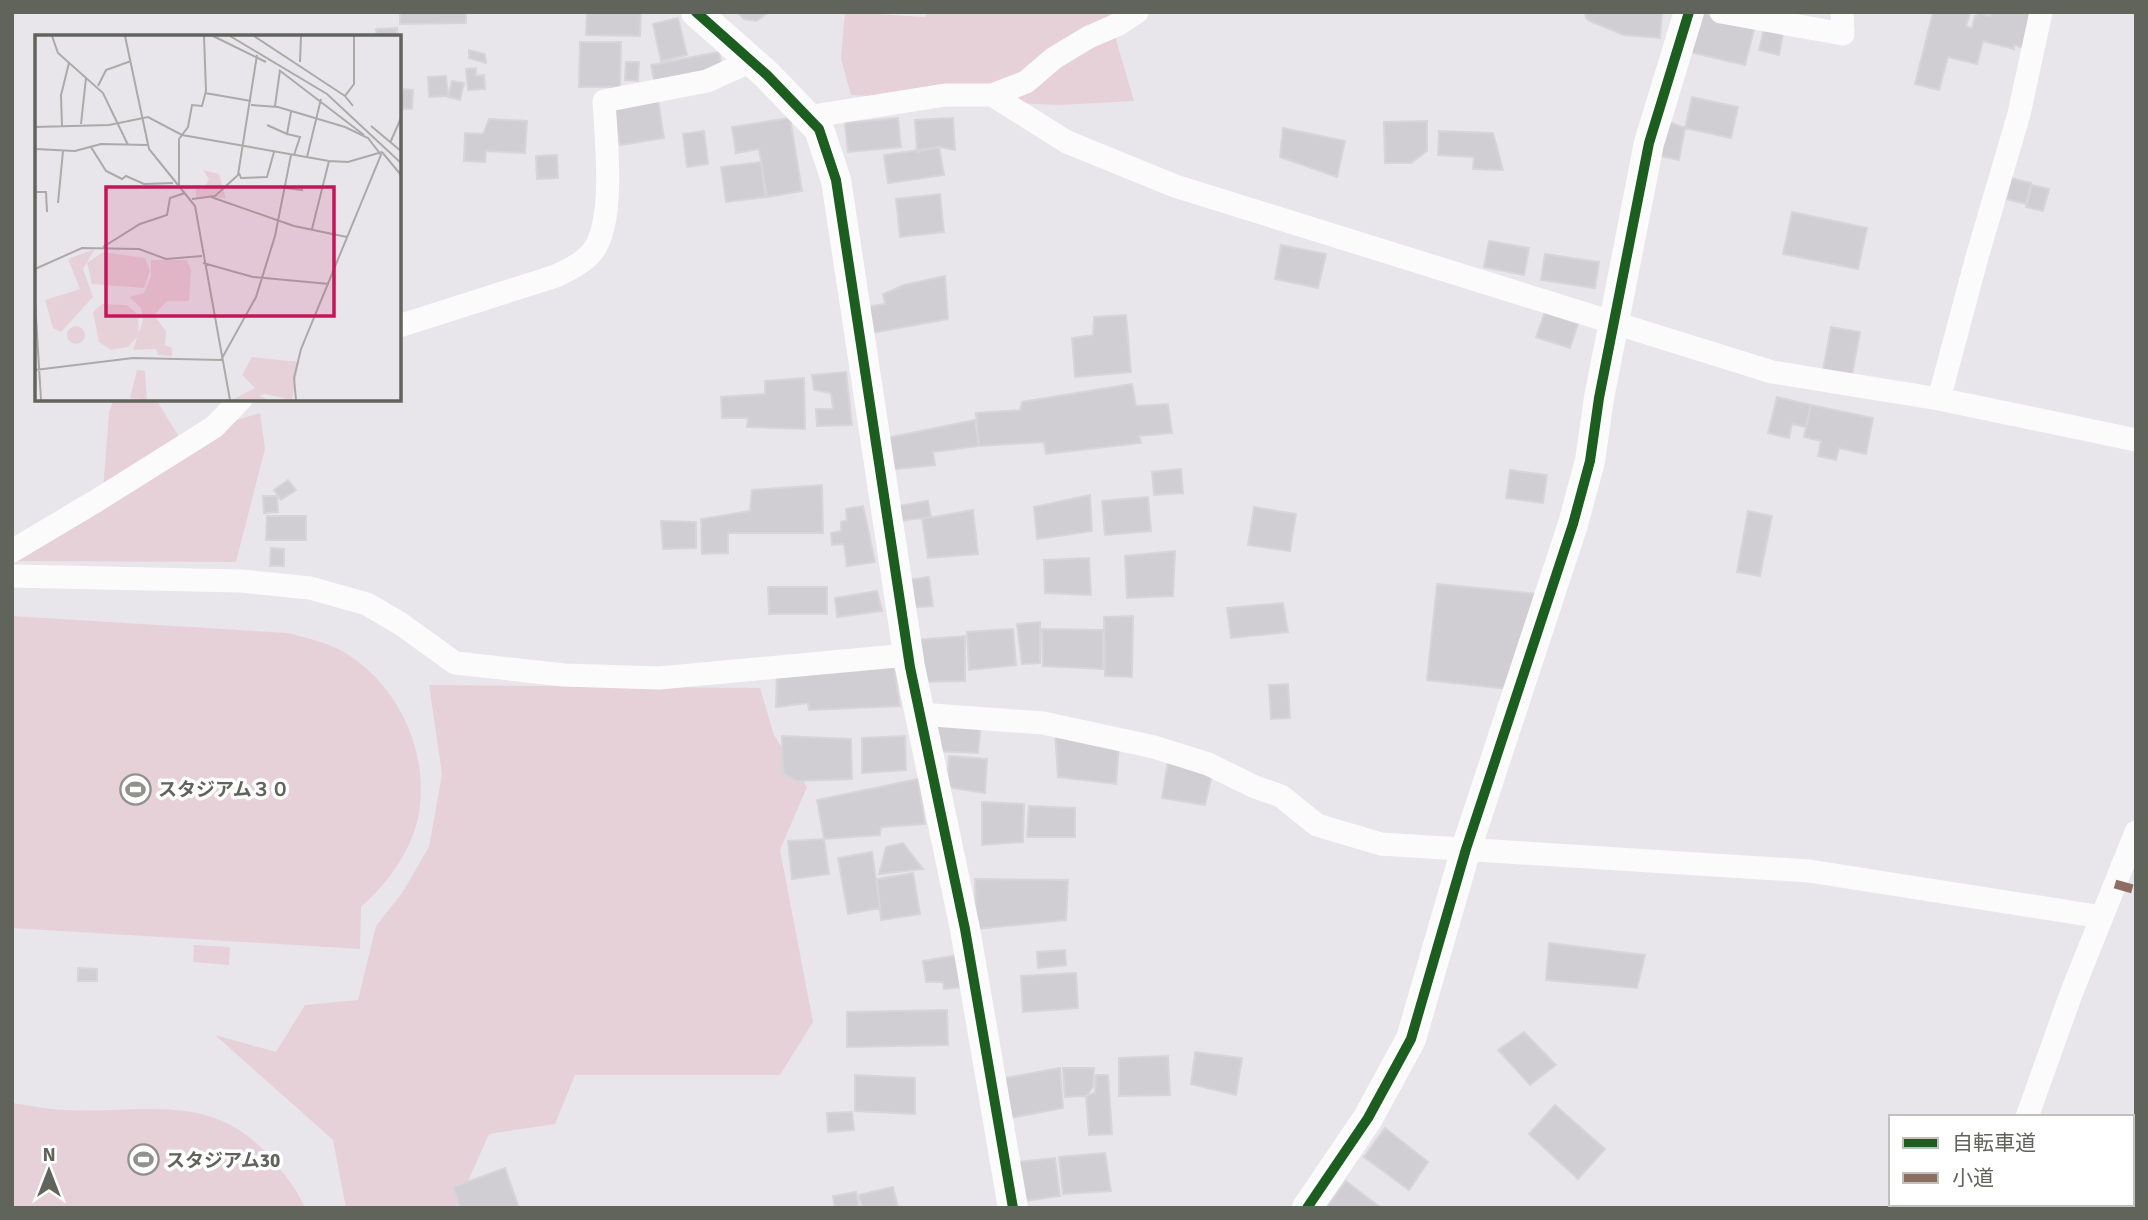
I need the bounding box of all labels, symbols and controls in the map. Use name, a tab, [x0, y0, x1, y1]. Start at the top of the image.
inset map	[35, 35, 401, 401]
sports icon: スタジアム３０	[118, 772, 152, 806]
place label: スタジアム３０	[158, 778, 290, 802]
legend	[1889, 1115, 2134, 1206]
text: 自転車道	[1952, 1130, 2036, 1156]
north arrow	[14, 1136, 84, 1206]
text: N	[42, 1143, 56, 1167]
sports icon: スタジアム30	[126, 1143, 160, 1177]
place label: スタジアム30	[166, 1149, 280, 1173]
text: 小道	[1952, 1165, 1994, 1191]

